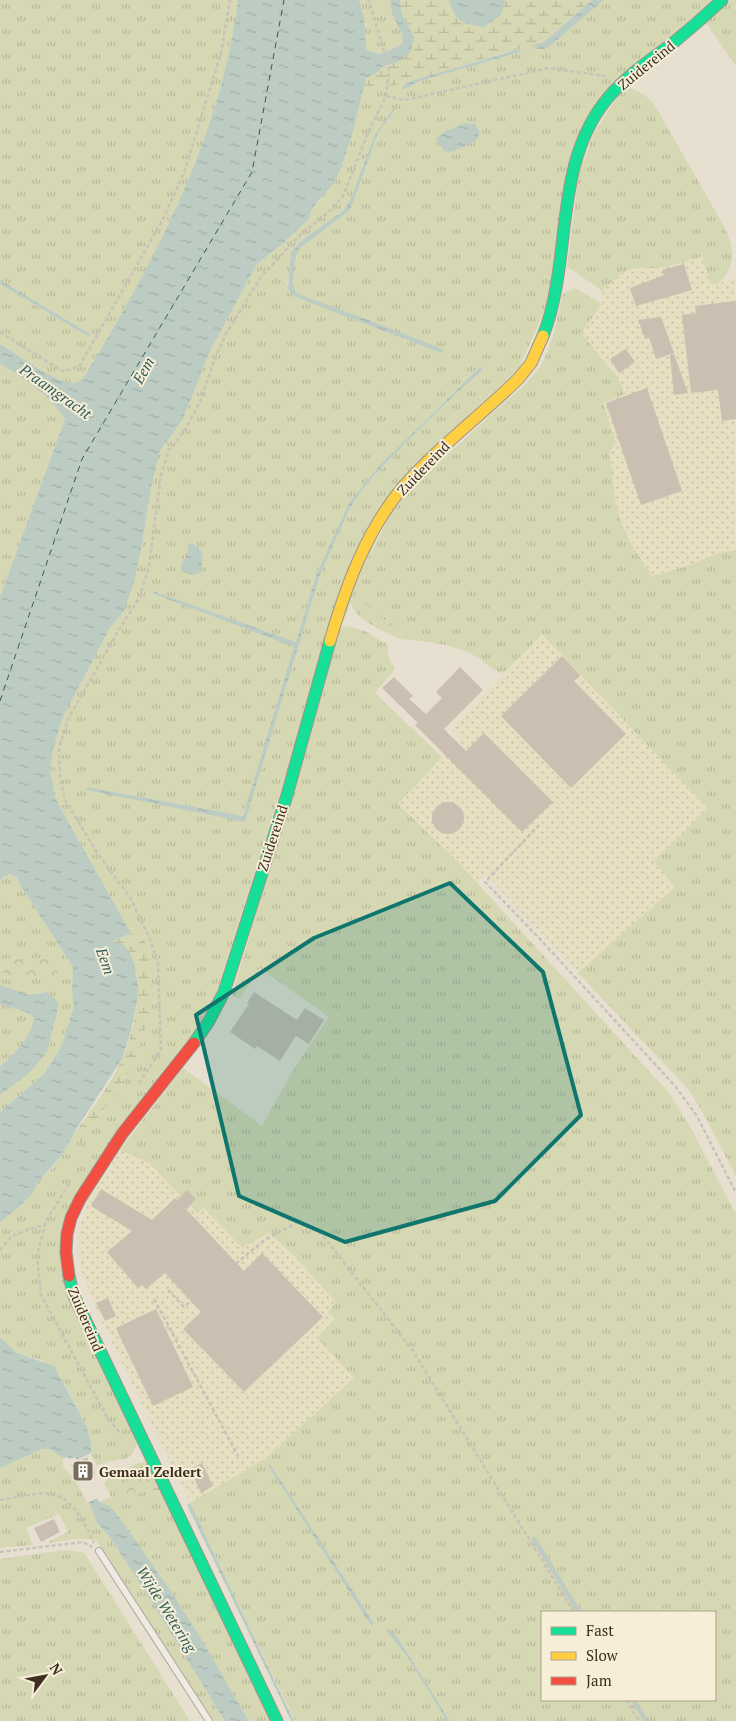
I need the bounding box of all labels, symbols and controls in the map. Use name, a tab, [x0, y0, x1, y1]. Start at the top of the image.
street label: Zuidereind	[613, 36, 679, 94]
water label: Eem	[127, 353, 158, 388]
water label: Praamgracht	[15, 358, 97, 424]
street label: Zuidereind	[392, 437, 454, 499]
street label: Zuidereind	[252, 802, 292, 873]
water label: Eem	[92, 944, 120, 977]
street label: Zuidereind	[64, 1284, 108, 1354]
building icon: Gemaal Zeldert	[71, 1459, 95, 1483]
place label: Gemaal Zeldert	[99, 1462, 202, 1481]
water label: Wijde Wetering	[133, 1562, 202, 1657]
legend	[541, 1611, 716, 1701]
text: Fast	[586, 1620, 614, 1640]
text: Slow	[586, 1645, 619, 1665]
north arrow	[20, 1651, 70, 1701]
text: N	[46, 1659, 68, 1679]
text: Jam	[586, 1670, 612, 1690]

